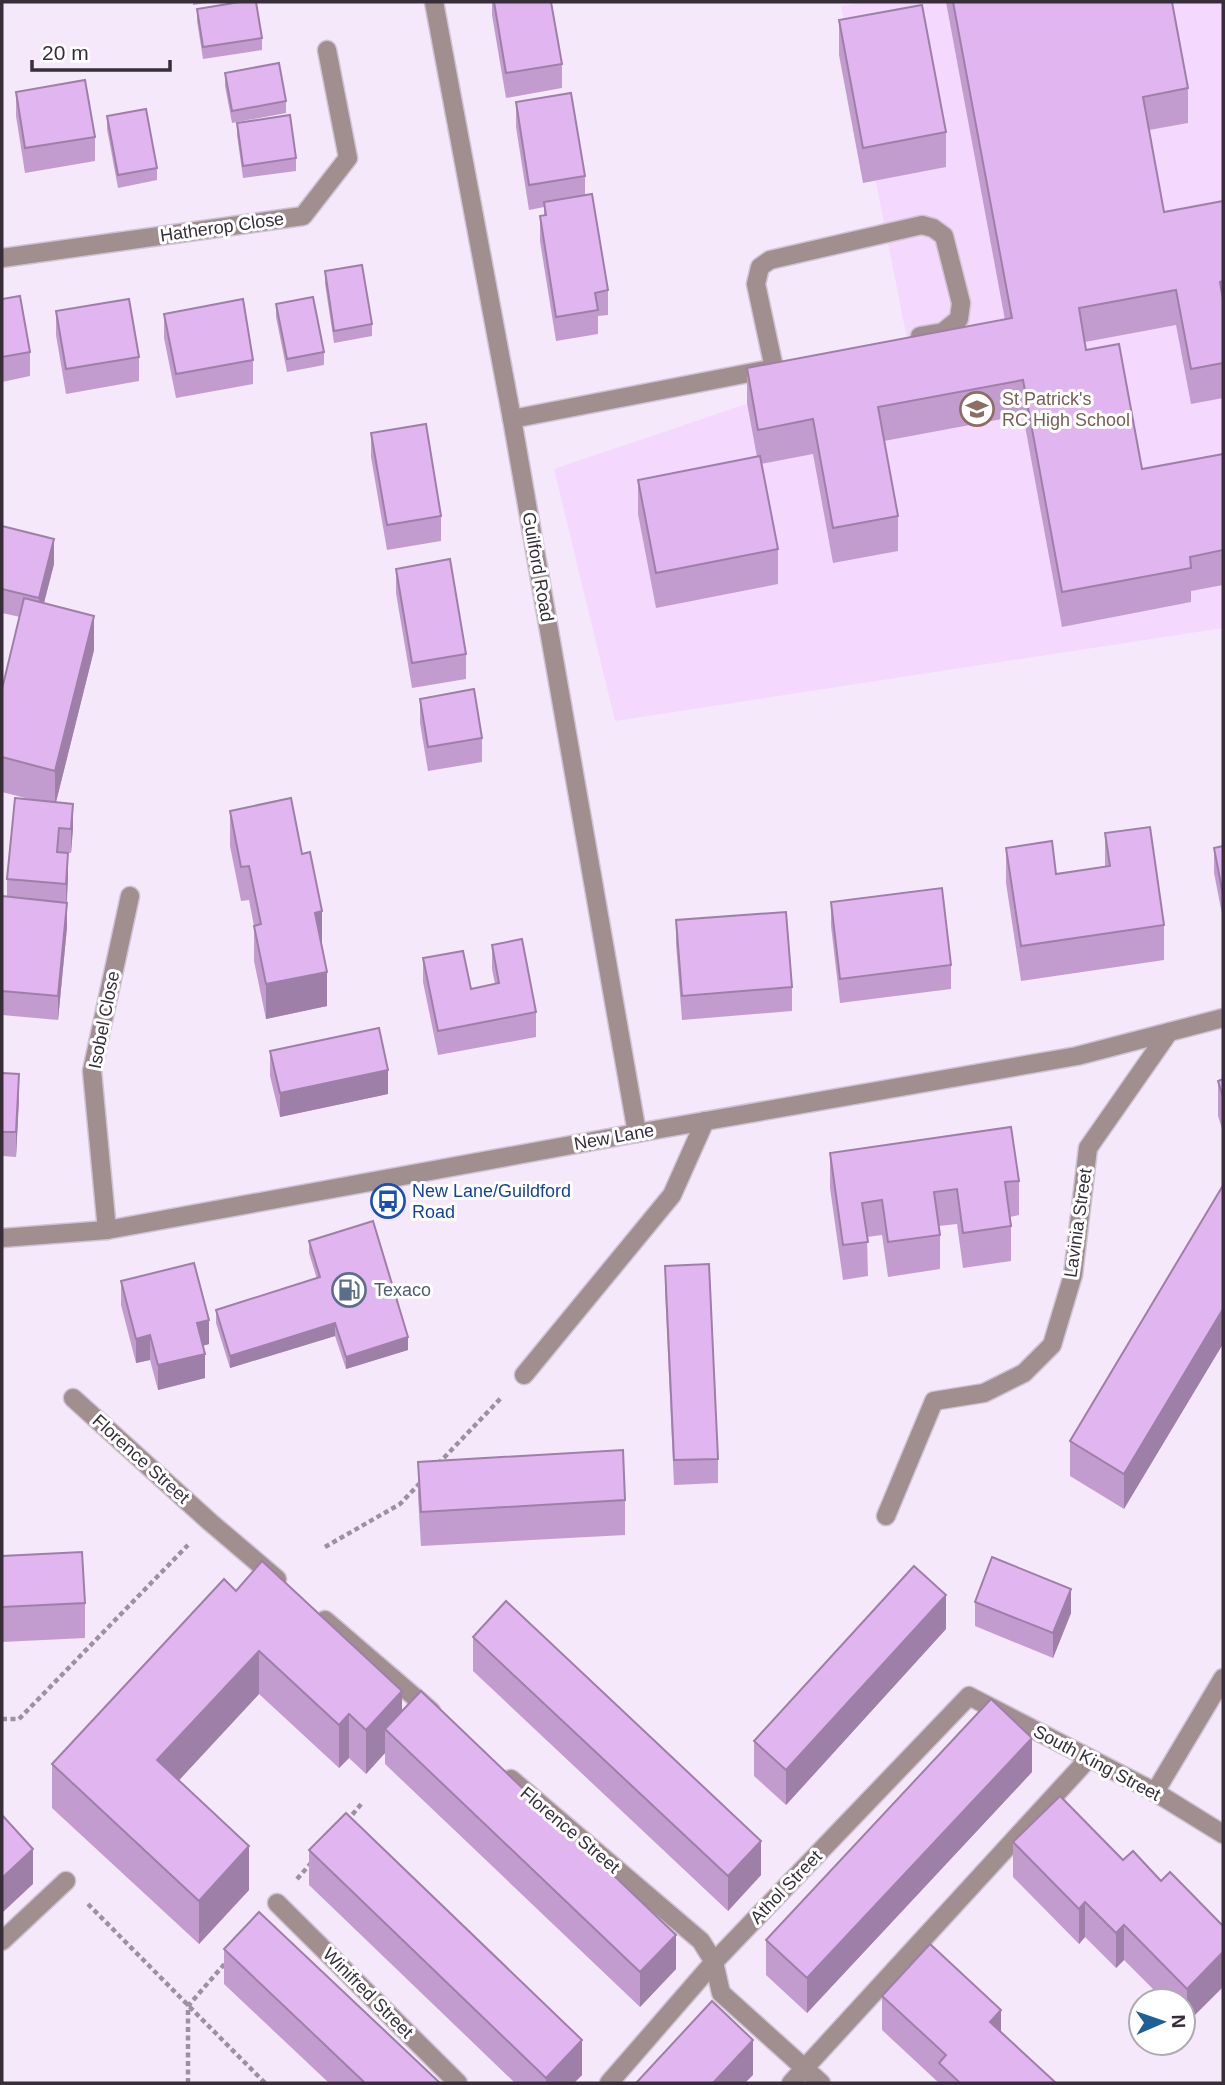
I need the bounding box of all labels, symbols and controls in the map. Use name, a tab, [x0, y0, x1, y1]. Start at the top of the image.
scale bar	[32, 28, 170, 72]
text: 20 m	[42, 41, 89, 64]
street label: Hatherop Close	[159, 208, 285, 246]
place label: St Patrick's RC High School	[1002, 389, 1130, 430]
school or university icon: St Patrick's RC High School	[958, 390, 996, 428]
street label: Guilford Road	[519, 511, 557, 623]
street label: Isobel Close	[85, 969, 123, 1071]
street label: New Lane	[572, 1120, 656, 1154]
street label: Lavinia Street	[1060, 1167, 1096, 1279]
place label: New Lane/Guildford Road	[412, 1181, 571, 1222]
bus stop icon: New Lane/Guildford Road	[369, 1182, 407, 1220]
fuel station icon: Texaco	[330, 1271, 368, 1309]
place label: Texaco	[374, 1280, 431, 1300]
street label: Florence Street	[89, 1410, 193, 1508]
street label: South King Street	[1030, 1721, 1164, 1805]
street label: Florence Street	[516, 1783, 624, 1877]
street label: Athol Street	[746, 1846, 826, 1928]
street label: Winifred Street	[319, 1944, 417, 2042]
north arrow	[1127, 1987, 1197, 2057]
text: N	[1168, 2014, 1189, 2029]

